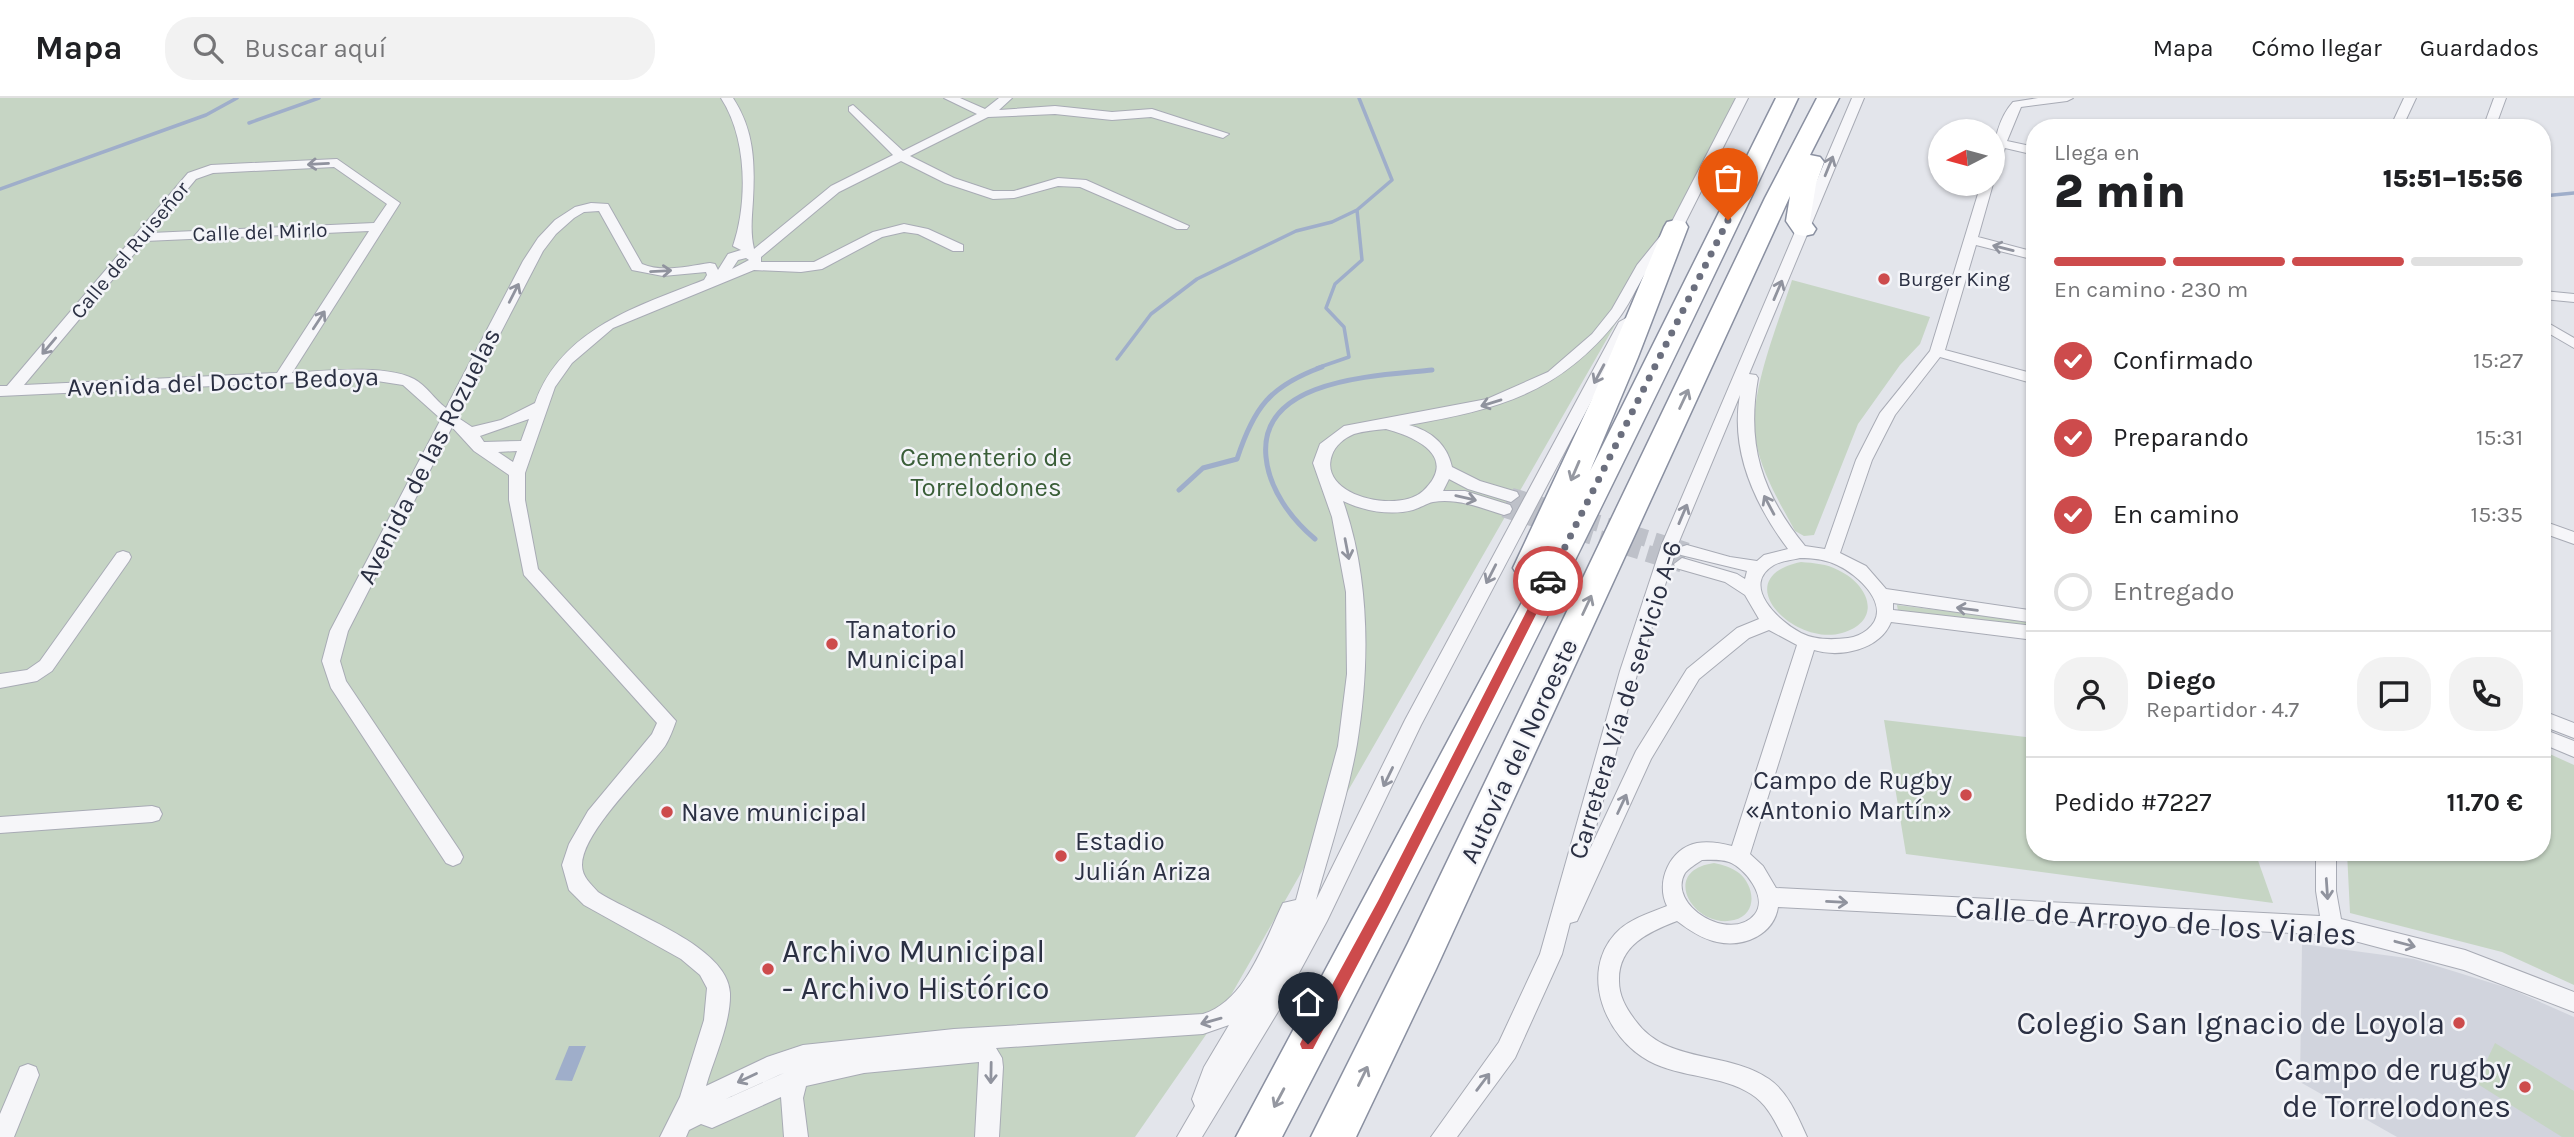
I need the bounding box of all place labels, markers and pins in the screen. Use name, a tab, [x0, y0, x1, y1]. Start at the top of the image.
pin	[1698, 148, 1758, 220]
place label: Burger King	[1898, 267, 2010, 291]
marker: Burger King	[1876, 271, 1892, 287]
place label: Tanatorio Municipal	[846, 614, 965, 675]
marker: Tanatorio Municipal	[824, 636, 840, 652]
place label: Campo de Rugby «Antonio Martín»	[1745, 765, 1952, 826]
marker: Campo de Rugby «Antonio Martín»	[1958, 787, 1974, 803]
place label: Nave municipal	[681, 797, 867, 828]
marker: Nave municipal	[659, 804, 675, 820]
place label: Estadio Julián Ariza	[1075, 826, 1211, 887]
marker: Estadio Julián Ariza	[1053, 848, 1069, 864]
place label: Archivo Municipal - Archivo Histórico	[782, 933, 1050, 1007]
marker: Archivo Municipal - Archivo Histórico	[760, 961, 776, 977]
pin	[1278, 972, 1338, 1044]
place label: Colegio San Ignacio de Loyola	[2016, 1005, 2445, 1042]
marker: Colegio San Ignacio de Loyola	[2451, 1015, 2467, 1031]
place label: Campo de rugby de Torrelodones	[2274, 1051, 2511, 1125]
marker: Campo de rugby de Torrelodones	[2517, 1079, 2533, 1095]

